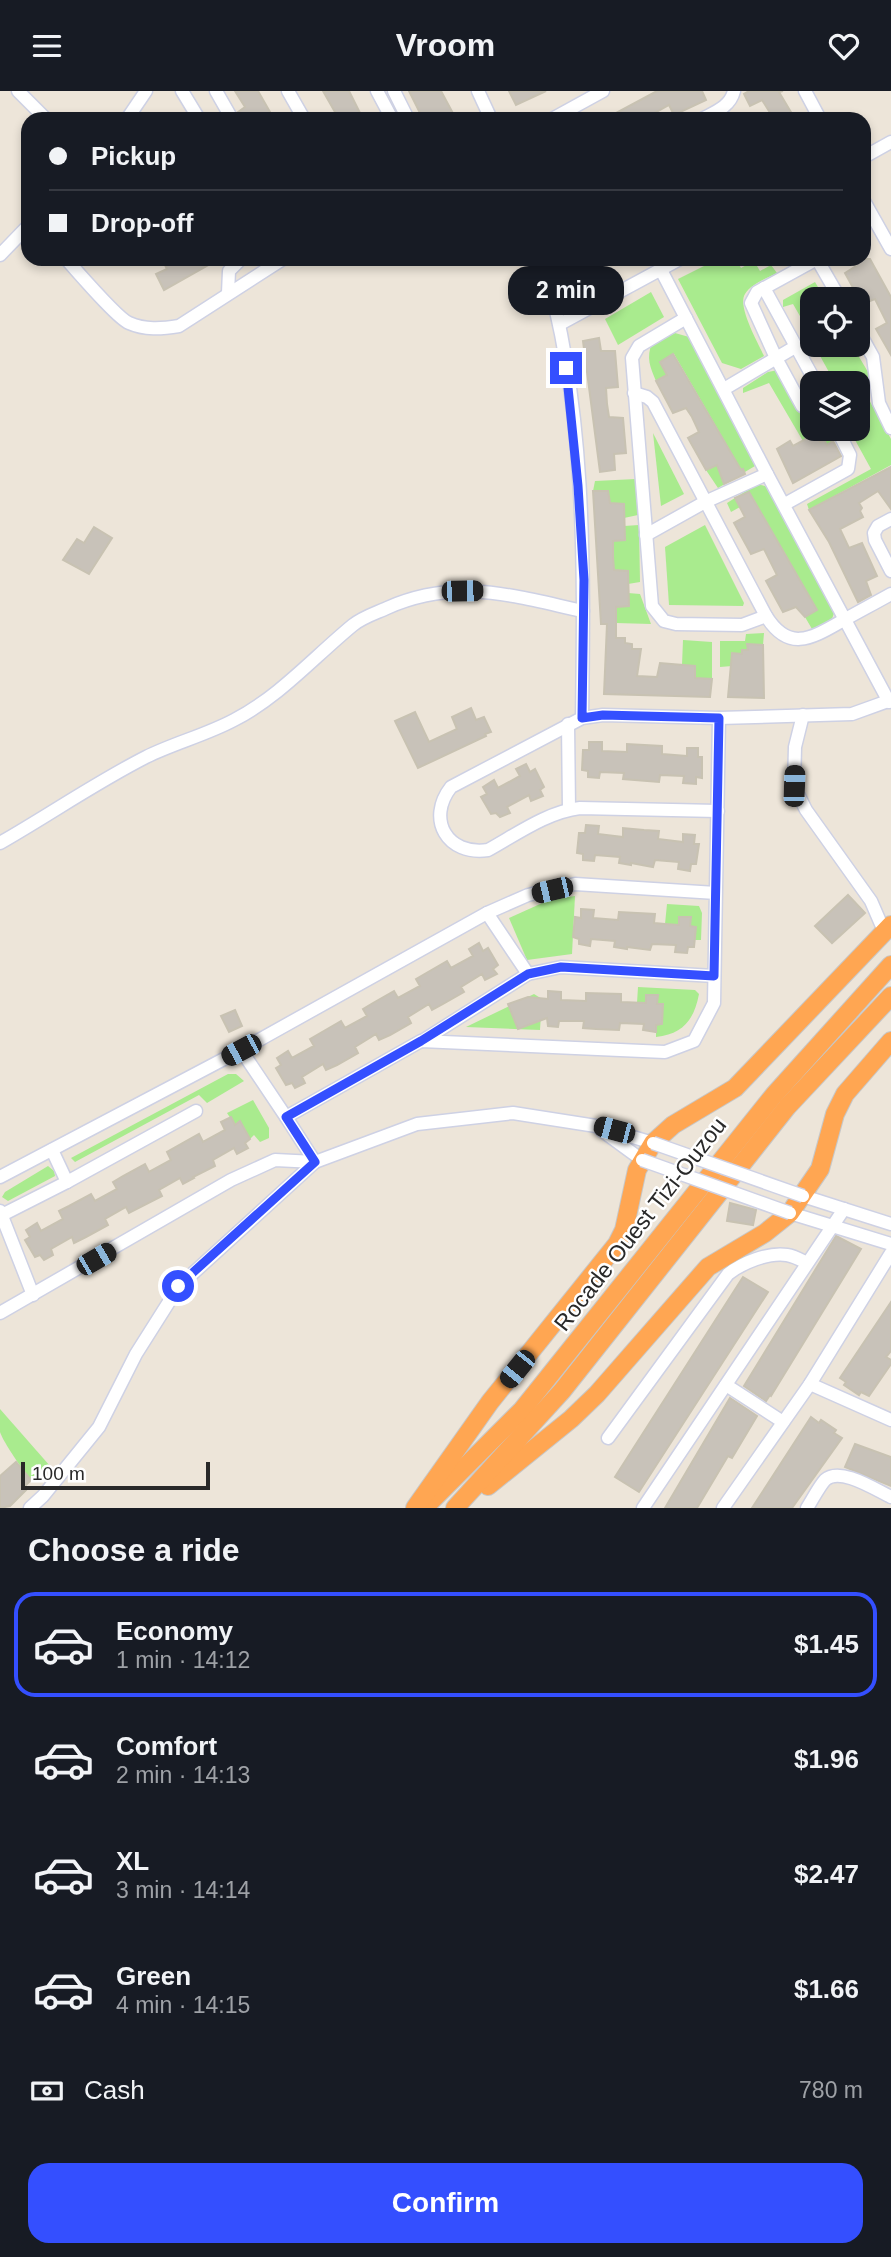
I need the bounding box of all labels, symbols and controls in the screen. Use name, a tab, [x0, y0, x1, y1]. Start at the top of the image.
icon: menu	[28, 27, 66, 65]
text: Vroom	[396, 27, 495, 63]
icon: heart	[825, 27, 863, 65]
text: Pickup	[91, 141, 176, 171]
text: Drop-off	[91, 208, 194, 238]
callout: 2 min	[508, 267, 624, 315]
text: 2 min	[536, 277, 596, 303]
map controls	[800, 287, 870, 441]
button: locate	[800, 287, 870, 357]
route end	[550, 352, 582, 384]
button: layers	[800, 371, 870, 441]
car	[441, 580, 484, 602]
car	[783, 765, 806, 807]
car	[530, 875, 575, 905]
car	[218, 1031, 265, 1069]
street label: Rocade Ouest Tizi-Ouzou	[549, 1112, 731, 1336]
car	[591, 1114, 638, 1146]
car	[73, 1239, 120, 1279]
route start	[162, 1270, 194, 1302]
car	[496, 1346, 539, 1392]
scale bar	[21, 1459, 210, 1491]
text: 100 m	[32, 1463, 85, 1484]
text: Choose a ride	[28, 1532, 240, 1568]
icon: car	[32, 1613, 95, 1676]
text: Economy	[116, 1616, 233, 1646]
text: $1.45	[794, 1629, 859, 1659]
text: 1 min · 14:12	[116, 1647, 250, 1673]
icon: car	[32, 1728, 95, 1791]
text: Comfort	[116, 1731, 217, 1761]
text: $1.96	[794, 1744, 859, 1774]
text: 2 min · 14:13	[116, 1762, 250, 1788]
icon: car	[32, 1843, 95, 1906]
text: XL	[116, 1846, 149, 1876]
text: $2.47	[794, 1859, 859, 1889]
text: 3 min · 14:14	[116, 1877, 250, 1903]
icon: car	[32, 1958, 95, 2021]
text: Green	[116, 1961, 191, 1991]
text: $1.66	[794, 1974, 859, 2004]
text: 4 min · 14:15	[116, 1992, 250, 2018]
icon: cash	[28, 2072, 66, 2110]
text: Cash	[84, 2075, 145, 2105]
text: 780 m	[799, 2077, 863, 2103]
button: Confirm	[28, 2163, 863, 2243]

